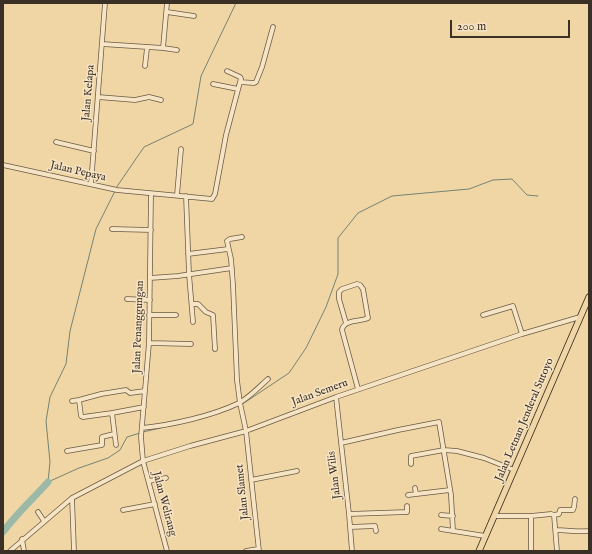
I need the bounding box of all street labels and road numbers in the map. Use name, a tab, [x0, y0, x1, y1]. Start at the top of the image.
street label: Jalan Kelapa	[80, 64, 98, 122]
street label: Jalan Pepaya	[49, 159, 107, 185]
street label: Jalan Penanggungan	[131, 280, 147, 374]
street label: Jalan Letnan Jenderal Sutoyo	[493, 356, 557, 484]
street label: Jalan Semeru	[290, 377, 350, 409]
street label: Jalan Wilis	[326, 450, 344, 500]
street label: Jalan Slamet	[234, 464, 252, 520]
street label: Jalan Welirang	[149, 470, 179, 538]

